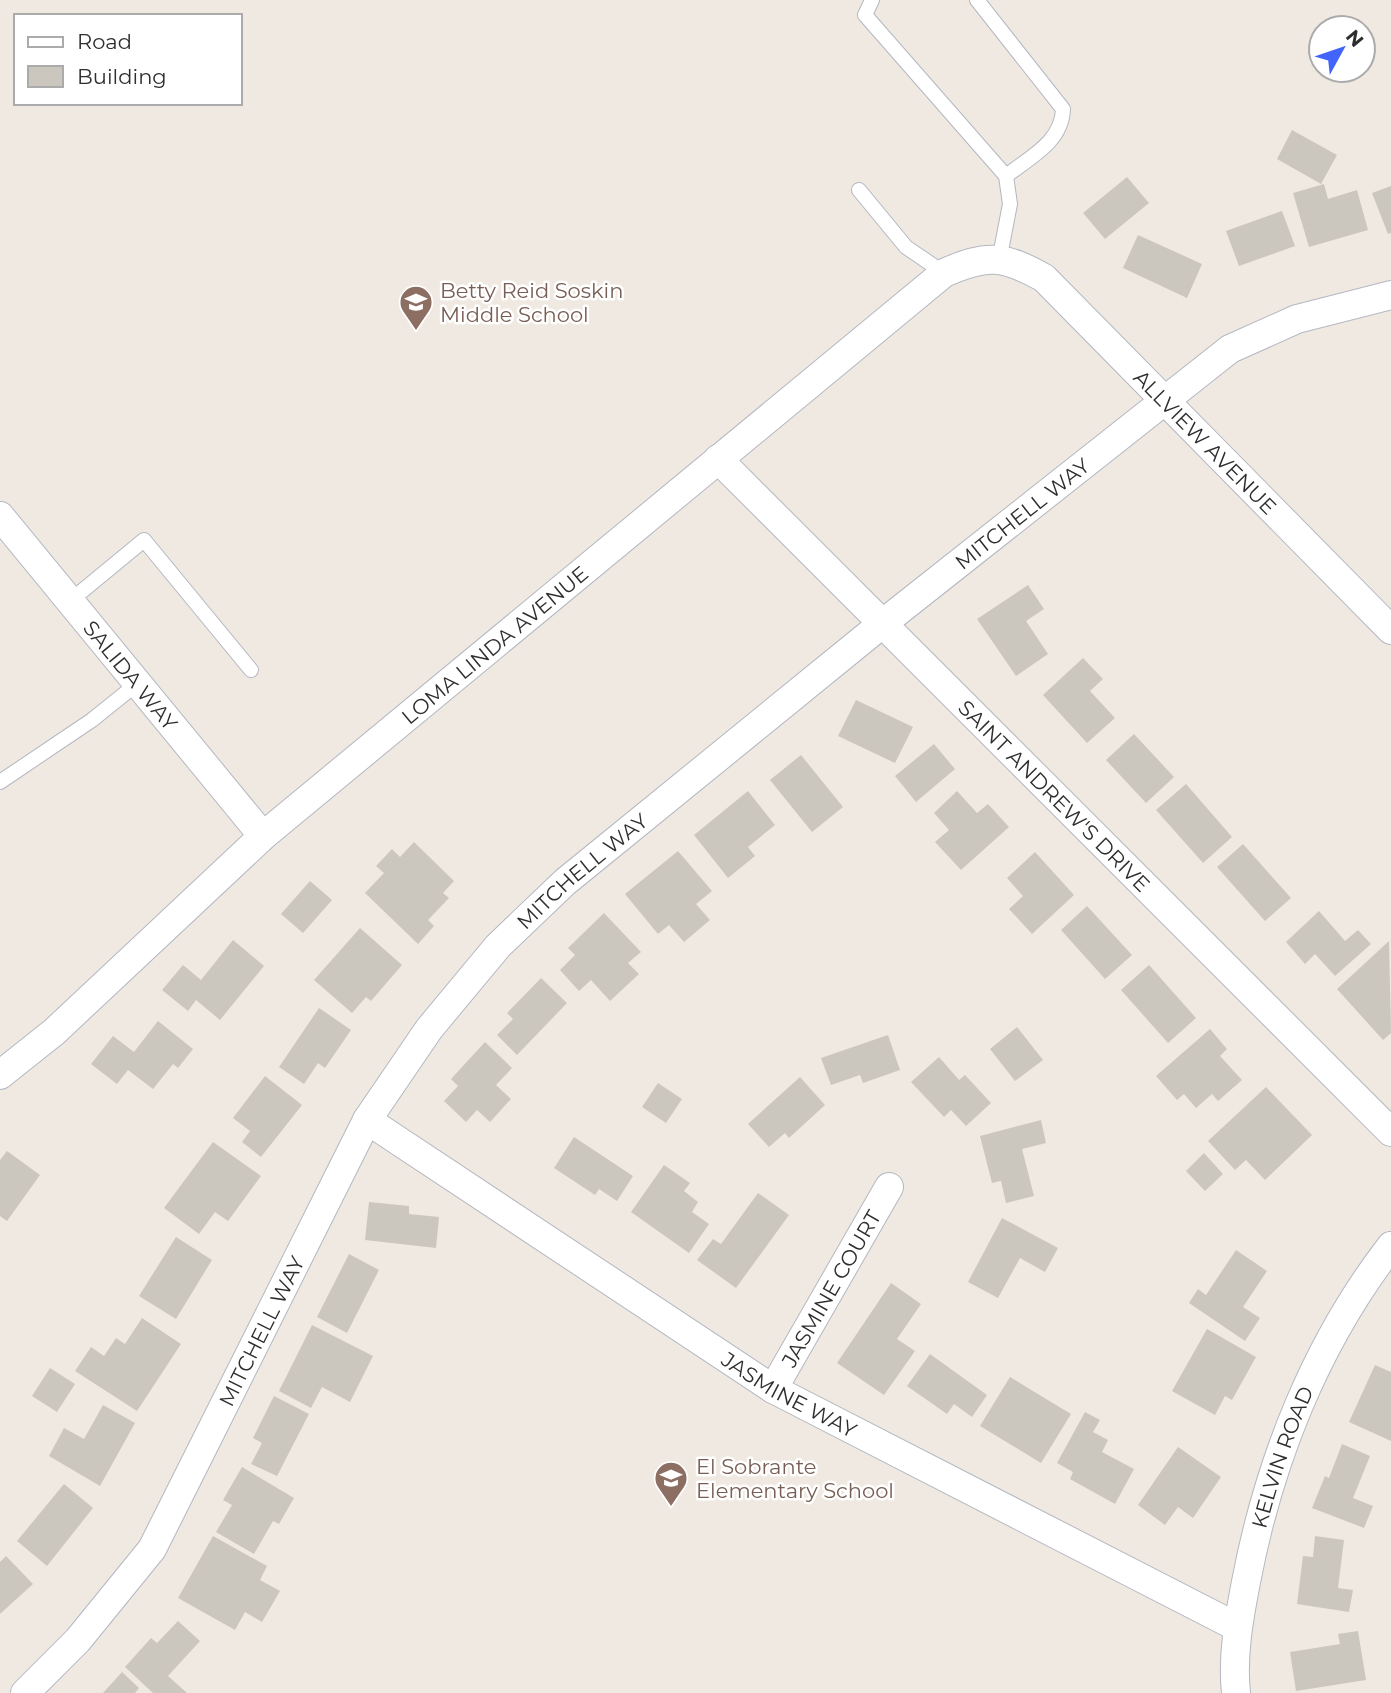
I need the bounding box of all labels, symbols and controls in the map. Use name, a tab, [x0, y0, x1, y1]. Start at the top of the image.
legend	[14, 14, 242, 105]
north arrow	[1307, 14, 1377, 84]
text: N	[1341, 25, 1368, 52]
text: Road	[77, 29, 132, 54]
text: Building	[77, 64, 167, 89]
place label: Betty Reid Soskin Middle School	[440, 278, 623, 327]
school or university icon: Betty Reid Soskin Middle School	[397, 283, 435, 332]
street label: ALLVIEW AVENUE	[1129, 364, 1282, 519]
street label: MITCHELL WAY	[950, 452, 1095, 574]
street label: LOMA LINDA AVENUE	[396, 560, 593, 729]
street label: SALIDA WAY	[78, 615, 184, 736]
street label: SAINT ANDREW'S DRIVE	[954, 695, 1156, 897]
street label: MITCHELL WAY	[511, 807, 653, 934]
street label: JASMINE COURT	[775, 1206, 886, 1372]
street label: MITCHELL WAY	[213, 1251, 310, 1410]
street label: JASMINE WAY	[716, 1346, 862, 1443]
street label: KELVIN ROAD	[1246, 1382, 1318, 1531]
place label: El Sobrante Elementary School	[696, 1454, 894, 1503]
school or university icon: El Sobrante Elementary School	[652, 1459, 690, 1508]

